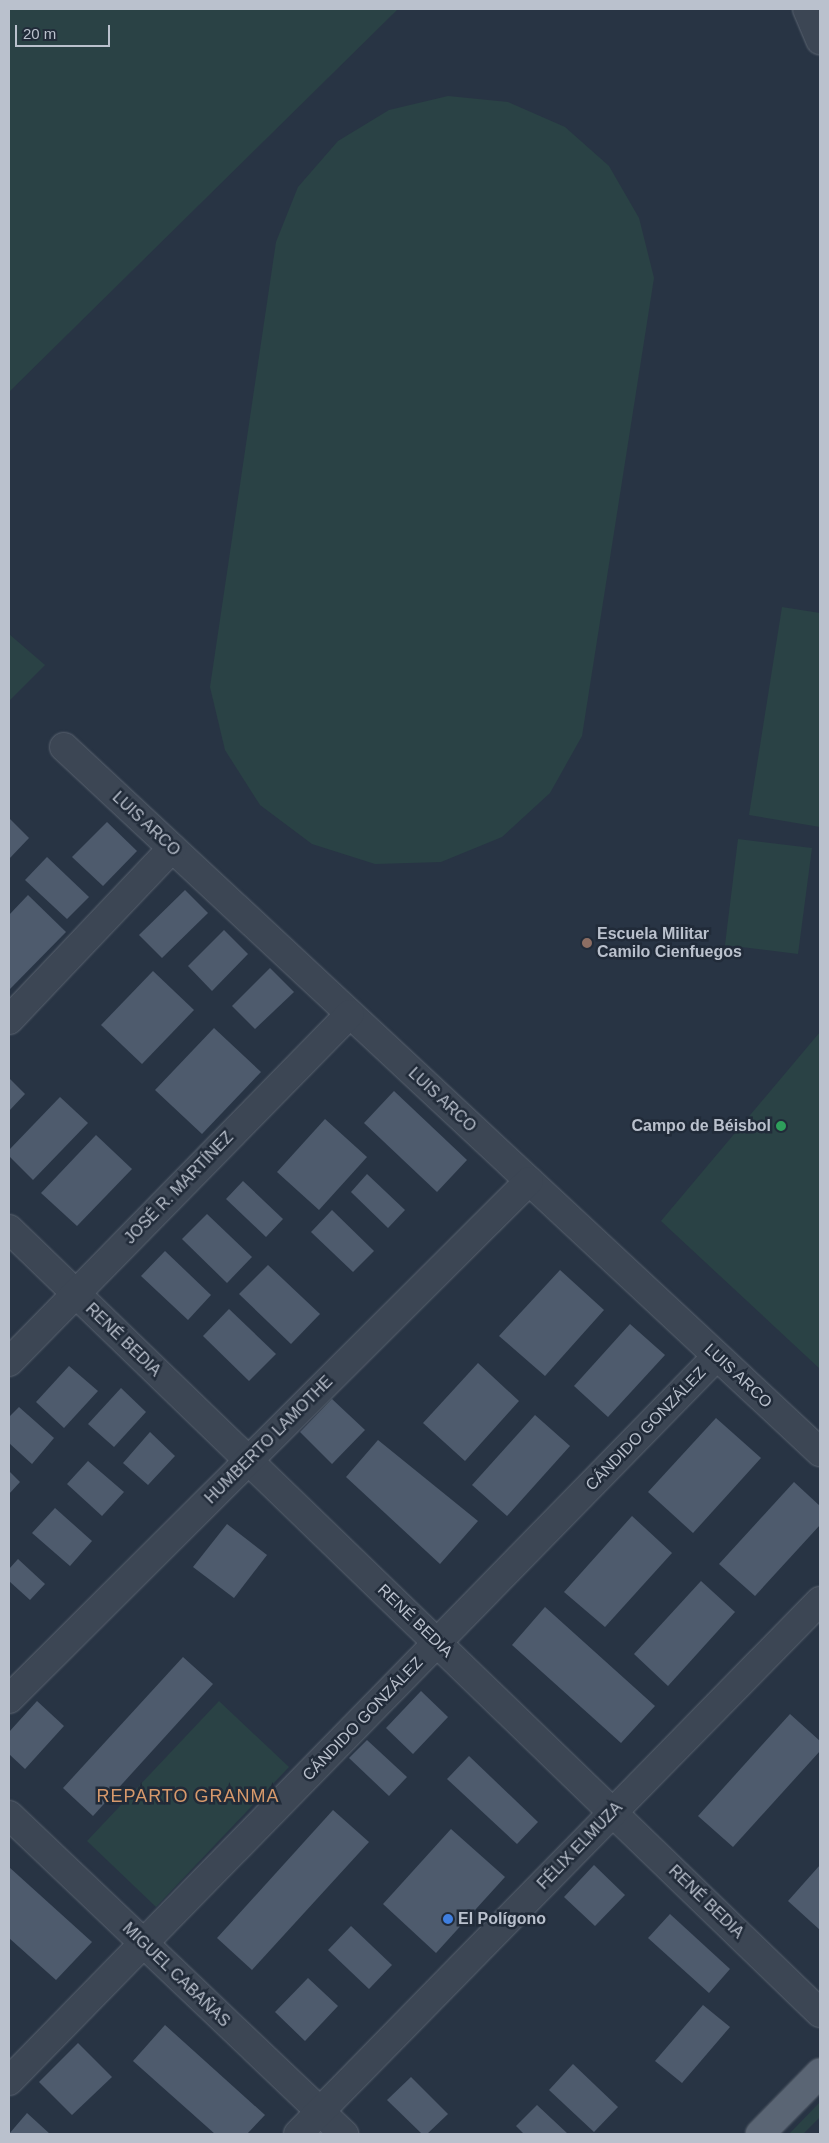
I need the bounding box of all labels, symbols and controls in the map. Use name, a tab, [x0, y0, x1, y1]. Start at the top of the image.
scale bar	[18, 15, 112, 47]
text: 20 m	[23, 25, 56, 42]
street label: LUIS ARCO	[108, 788, 184, 860]
place label: Escuela Militar Camilo Cienfuegos	[597, 924, 742, 962]
marker: Escuela Militar Camilo Cienfuegos	[581, 937, 593, 949]
street label: LUIS ARCO	[404, 1064, 480, 1136]
place label: Campo de Béisbol	[631, 1116, 771, 1136]
marker: Campo de Béisbol	[775, 1120, 787, 1132]
street label: JOSÉ R. MARTÍNEZ	[121, 1128, 237, 1248]
street label: RENÉ BEDIA	[81, 1299, 165, 1381]
street label: LUIS ARCO	[700, 1340, 776, 1412]
street label: CÁNDIDO GONZÁLEZ	[582, 1363, 710, 1495]
street label: HUMBERTO LAMOTHE	[201, 1372, 337, 1508]
street label: RENÉ BEDIA	[373, 1580, 457, 1662]
street label: CÁNDIDO GONZÁLEZ	[299, 1653, 427, 1785]
district label: REPARTO GRANMA	[95, 1785, 281, 1807]
street label: FÉLIX ELMUZA	[534, 1798, 626, 1894]
street label: RENÉ BEDIA	[664, 1861, 748, 1943]
place label: El Polígono	[458, 1909, 546, 1929]
marker: El Polígono	[442, 1913, 454, 1925]
street label: MIGUEL CABAÑAS	[118, 1919, 234, 2031]

